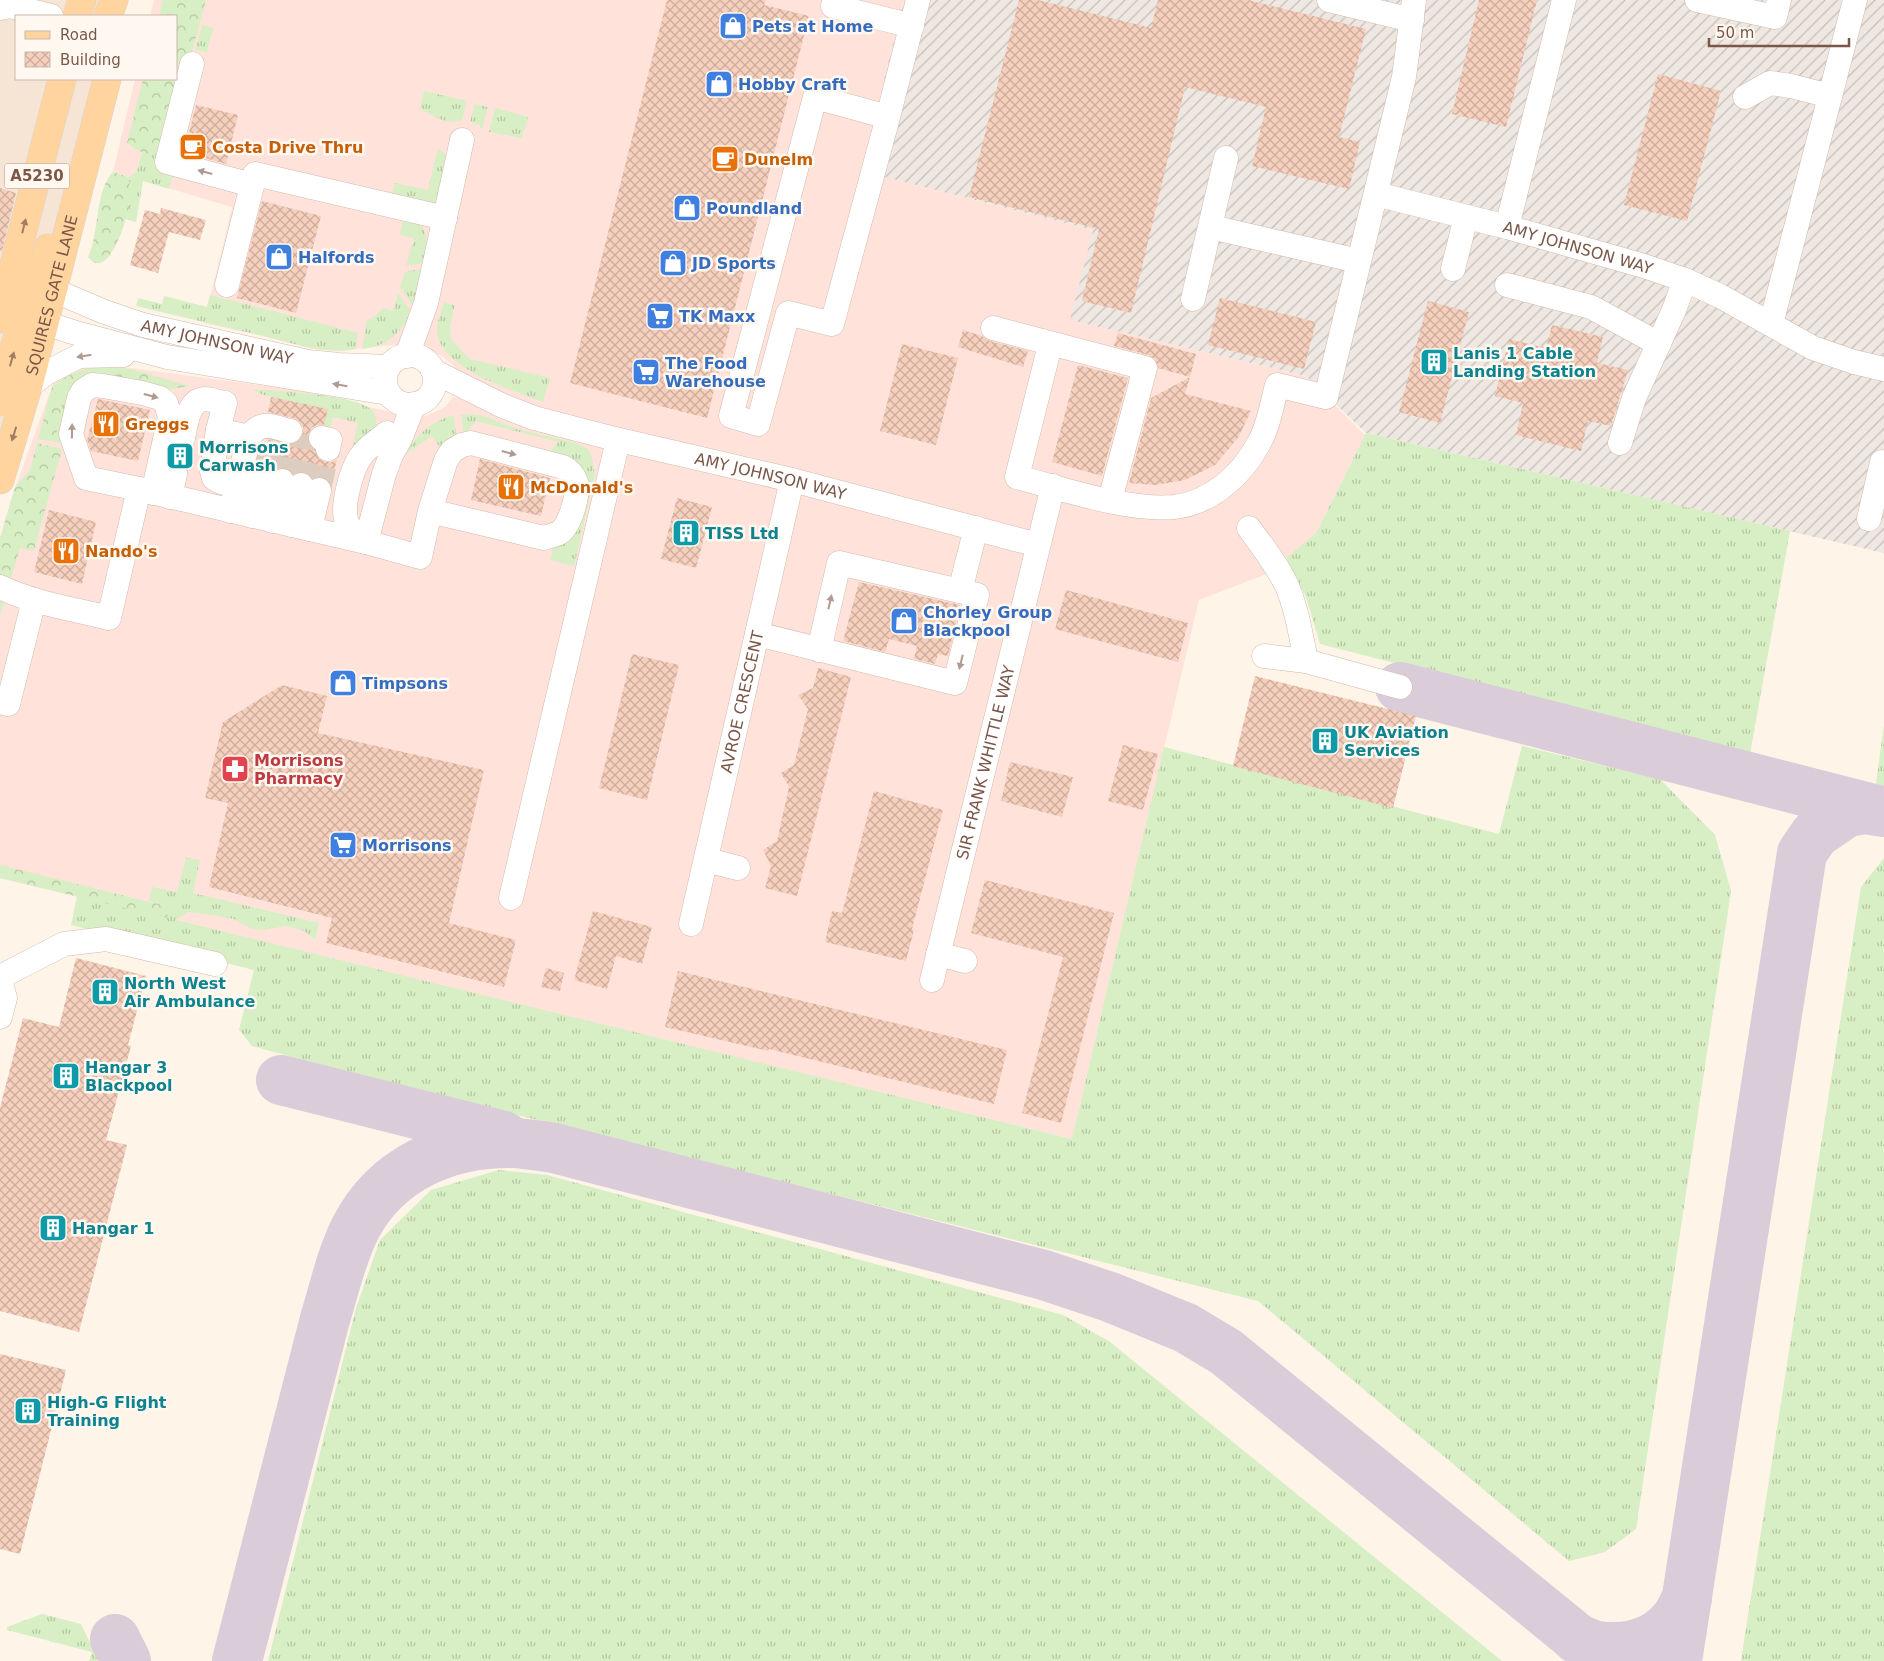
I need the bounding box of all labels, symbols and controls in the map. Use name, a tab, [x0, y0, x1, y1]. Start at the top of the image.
shop icon: Pets at Home	[718, 11, 748, 41]
legend	[15, 15, 178, 80]
scale bar	[1709, 15, 1849, 47]
place label: Pets at Home	[752, 17, 873, 36]
text: 50 m	[1716, 24, 1754, 42]
text: Road	[60, 26, 98, 44]
text: Building	[60, 51, 121, 69]
shop icon: Hobby Craft	[704, 69, 734, 99]
place label: Hobby Craft	[738, 75, 847, 94]
cafe icon: Costa Drive Thru	[178, 132, 208, 162]
place label: Costa Drive Thru	[212, 138, 363, 157]
cafe icon: Dunelm	[710, 144, 740, 174]
place label: Dunelm	[744, 150, 813, 169]
road number: A5230	[5, 164, 70, 188]
one-way arrow	[197, 168, 213, 176]
shop icon: Poundland	[672, 193, 702, 223]
place label: Poundland	[706, 199, 802, 218]
street label: SQUIRES GATE LANE	[22, 213, 81, 377]
street label: AMY JOHNSON WAY	[1501, 217, 1656, 278]
one-way arrow	[20, 218, 28, 233]
shop icon: Halfords	[264, 242, 294, 272]
place label: Halfords	[298, 248, 375, 267]
shop icon: JD Sports	[658, 248, 688, 278]
place label: JD Sports	[691, 254, 776, 273]
supermarket icon: TK Maxx	[645, 301, 675, 331]
place label: TK Maxx	[679, 307, 756, 326]
street label: AMY JOHNSON WAY	[139, 315, 295, 368]
place label: Lanis 1 Cable Landing Station	[1453, 344, 1596, 381]
building icon: Lanis 1 Cable Landing Station	[1419, 347, 1449, 377]
one-way arrow	[9, 352, 17, 367]
one-way arrow	[75, 352, 91, 360]
place label: The Food Warehouse	[665, 354, 766, 391]
supermarket icon: The Food Warehouse	[631, 357, 661, 387]
one-way arrow	[331, 380, 347, 388]
one-way arrow	[143, 392, 158, 400]
restaurant icon: Greggs	[91, 409, 121, 439]
place label: Greggs	[125, 415, 189, 434]
one-way arrow	[69, 423, 77, 439]
one-way arrow	[10, 427, 18, 442]
place label: Morrisons Carwash	[199, 438, 289, 475]
building icon: Morrisons Carwash	[165, 441, 195, 471]
street label: AMY JOHNSON WAY	[693, 448, 849, 503]
one-way arrow	[502, 449, 517, 457]
restaurant icon: McDonald's	[496, 472, 526, 502]
place label: McDonald's	[530, 478, 633, 497]
building icon: TISS Ltd	[671, 518, 701, 548]
place label: TISS Ltd	[705, 524, 779, 543]
restaurant icon: Nando's	[51, 536, 81, 566]
place label: Nando's	[85, 542, 157, 561]
one-way arrow	[826, 595, 834, 610]
place label: Chorley Group Blackpool	[923, 603, 1052, 640]
shop icon: Chorley Group Blackpool	[889, 606, 919, 636]
street label: AVROE CRESCENT	[716, 628, 767, 775]
one-way arrow	[957, 654, 965, 669]
street label: SIR FRANK WHITTLE WAY	[952, 663, 1018, 862]
shop icon: Timpsons	[328, 668, 358, 698]
place label: Timpsons	[362, 674, 448, 693]
place label: UK Aviation Services	[1344, 723, 1449, 760]
building icon: UK Aviation Services	[1310, 726, 1340, 756]
place label: Morrisons Pharmacy	[254, 751, 344, 788]
pharmacy icon: Morrisons Pharmacy	[220, 754, 250, 784]
supermarket icon: Morrisons	[328, 830, 358, 860]
place label: Morrisons	[362, 836, 452, 855]
place label: North West Air Ambulance	[124, 974, 255, 1011]
building icon: North West Air Ambulance	[90, 977, 120, 1007]
place label: Hangar 3 Blackpool	[85, 1058, 173, 1095]
building icon: Hangar 3 Blackpool	[51, 1061, 81, 1091]
building icon: Hangar 1	[38, 1213, 68, 1243]
place label: Hangar 1	[72, 1219, 154, 1238]
place label: High-G Flight Training	[47, 1393, 167, 1430]
building icon: High-G Flight Training	[13, 1396, 43, 1426]

